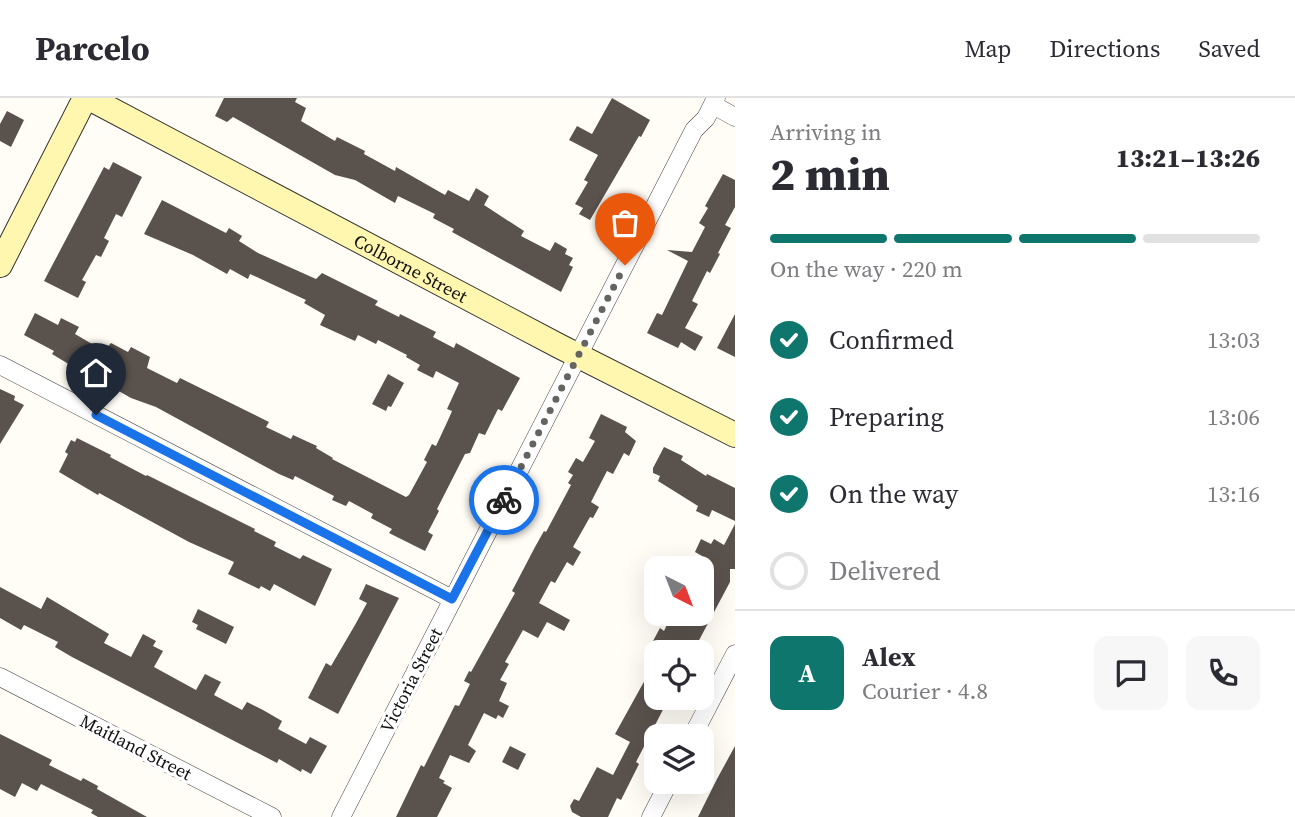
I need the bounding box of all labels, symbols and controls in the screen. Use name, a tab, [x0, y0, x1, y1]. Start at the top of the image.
text: Parcelo	[35, 26, 150, 71]
text: Map	[964, 32, 1011, 65]
text: Directions	[1049, 32, 1160, 65]
text: Saved	[1198, 32, 1260, 65]
text: Arriving in	[770, 116, 882, 148]
text: 13:21–13:26	[1116, 140, 1260, 176]
text: 2 min	[770, 142, 890, 205]
pin	[595, 193, 655, 265]
icon: bag	[606, 204, 644, 242]
street label: Colborne Street	[350, 228, 472, 308]
text: On the way · 220 m	[770, 253, 963, 285]
icon: check	[770, 321, 808, 359]
text: Confirmed	[829, 322, 954, 358]
text: 13:03	[1207, 324, 1260, 356]
pin	[66, 343, 126, 415]
icon: home	[77, 354, 115, 392]
icon: check	[770, 398, 808, 436]
text: Preparing	[829, 399, 944, 435]
text: 13:06	[1207, 401, 1260, 433]
courier	[469, 465, 539, 535]
icon: check	[770, 475, 808, 513]
text: On the way	[829, 476, 958, 512]
text: 13:16	[1207, 478, 1260, 510]
icon: bike	[485, 481, 523, 519]
text: Delivered	[829, 553, 940, 589]
north arrow	[644, 556, 714, 626]
map controls	[644, 556, 714, 794]
street label: Victoria Street	[374, 623, 448, 737]
button: chat	[1094, 636, 1168, 710]
button: phone	[1186, 636, 1260, 710]
text: Alex	[862, 639, 916, 675]
button: locate	[644, 640, 714, 710]
text: A	[798, 655, 816, 691]
text: Courier · 4.8	[862, 675, 988, 707]
street label: Maitland Street	[76, 708, 196, 786]
button: layers	[644, 724, 714, 794]

